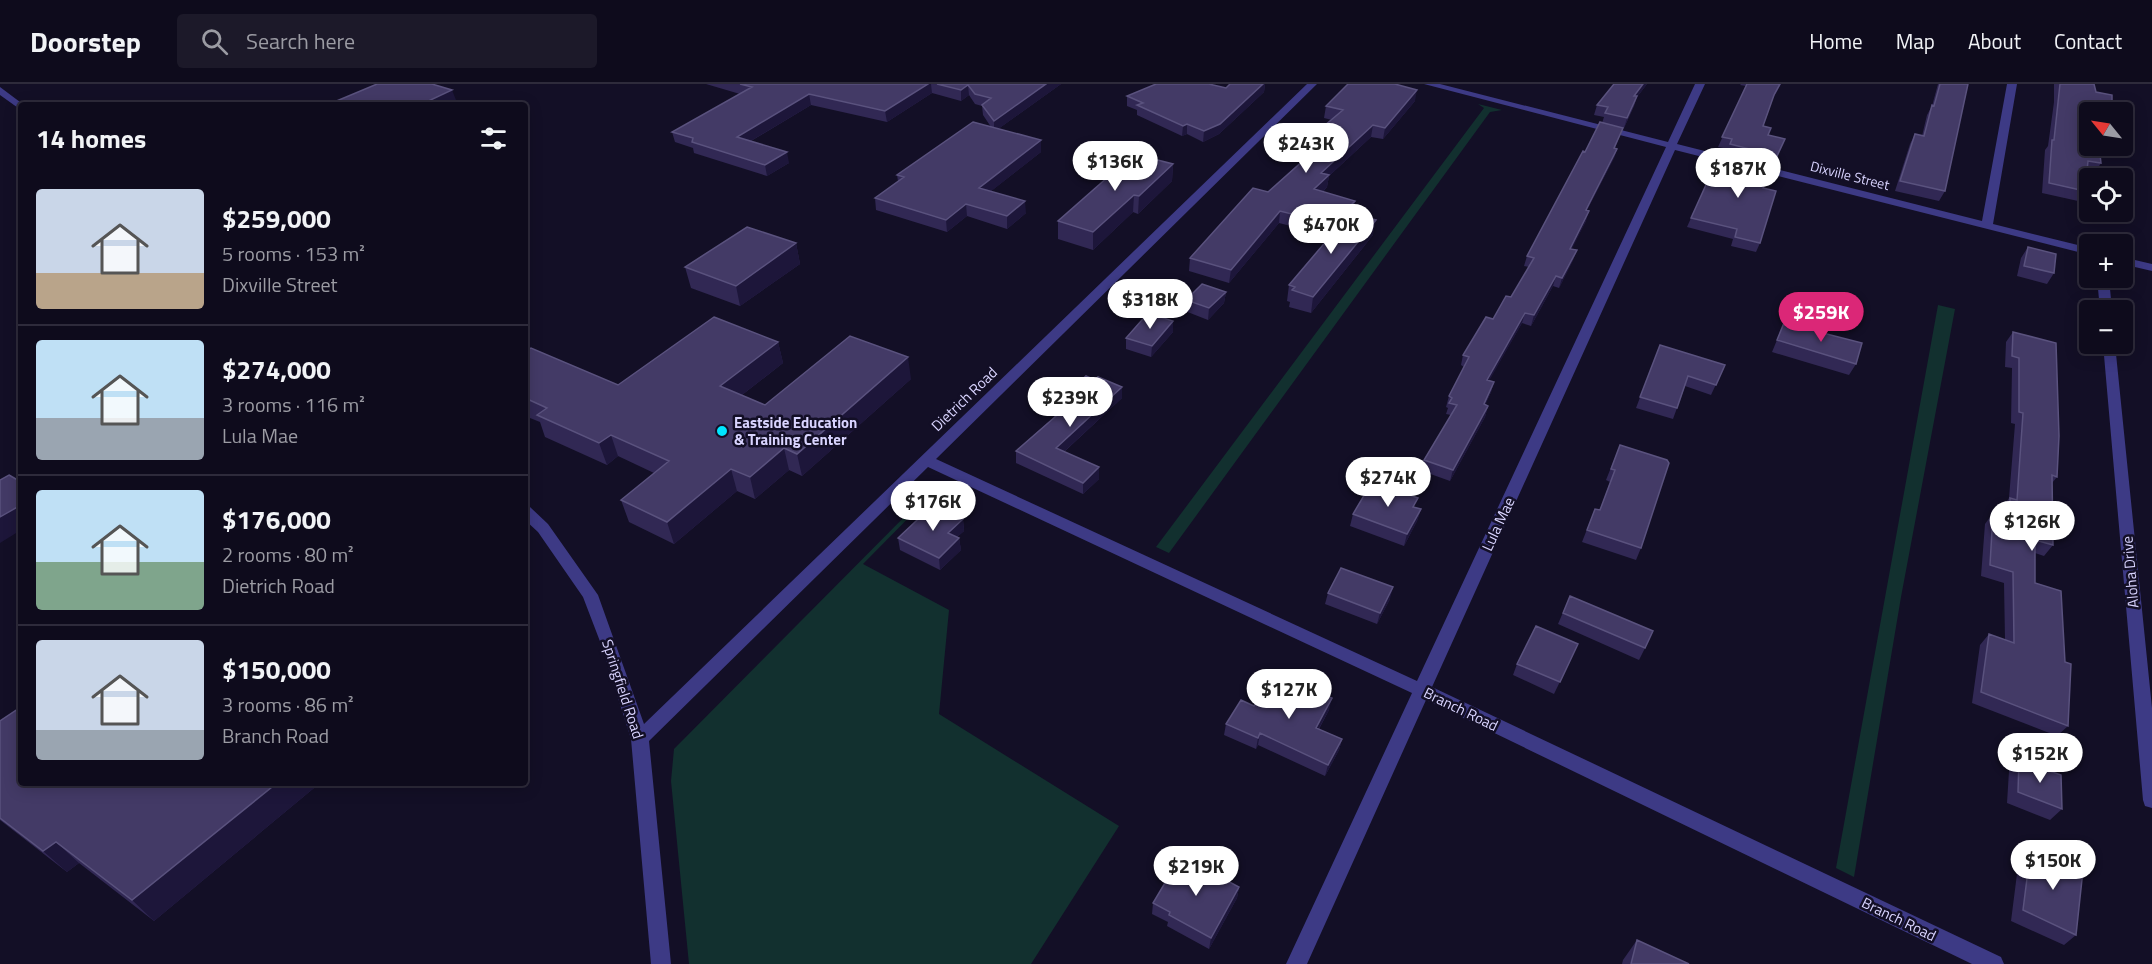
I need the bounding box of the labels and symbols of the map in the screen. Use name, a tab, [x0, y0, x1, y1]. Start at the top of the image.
north arrow	[2079, 102, 2133, 156]
pin: $243K	[1264, 123, 1348, 174]
pin: $136K	[1073, 141, 1157, 192]
pin: $187K	[1696, 148, 1780, 199]
street label: Dixville Street	[1808, 155, 1892, 195]
pin: $470K	[1289, 204, 1373, 255]
pin: $318K	[1108, 279, 1192, 330]
pin: $259K	[1779, 292, 1863, 343]
street label: Dietrich Road	[926, 361, 1002, 437]
pin: $239K	[1028, 377, 1112, 428]
place label: Eastside Education & Training Center	[734, 411, 857, 451]
marker: Eastside Education & Training Center	[715, 424, 729, 438]
pin: $274K	[1346, 457, 1430, 508]
pin: $176K	[891, 481, 975, 532]
street label: Lula Mae	[1476, 493, 1520, 555]
pin: $126K	[1990, 501, 2074, 552]
street label: Aloha Drive	[2115, 535, 2145, 609]
street label: Springfield Road	[596, 636, 650, 742]
pin: $127K	[1247, 669, 1331, 720]
street label: Branch Road	[1420, 681, 1502, 737]
pin: $152K	[1998, 733, 2082, 784]
pin: $150K	[2011, 840, 2095, 891]
pin: $219K	[1154, 846, 1238, 897]
street label: Branch Road	[1858, 891, 1940, 947]

